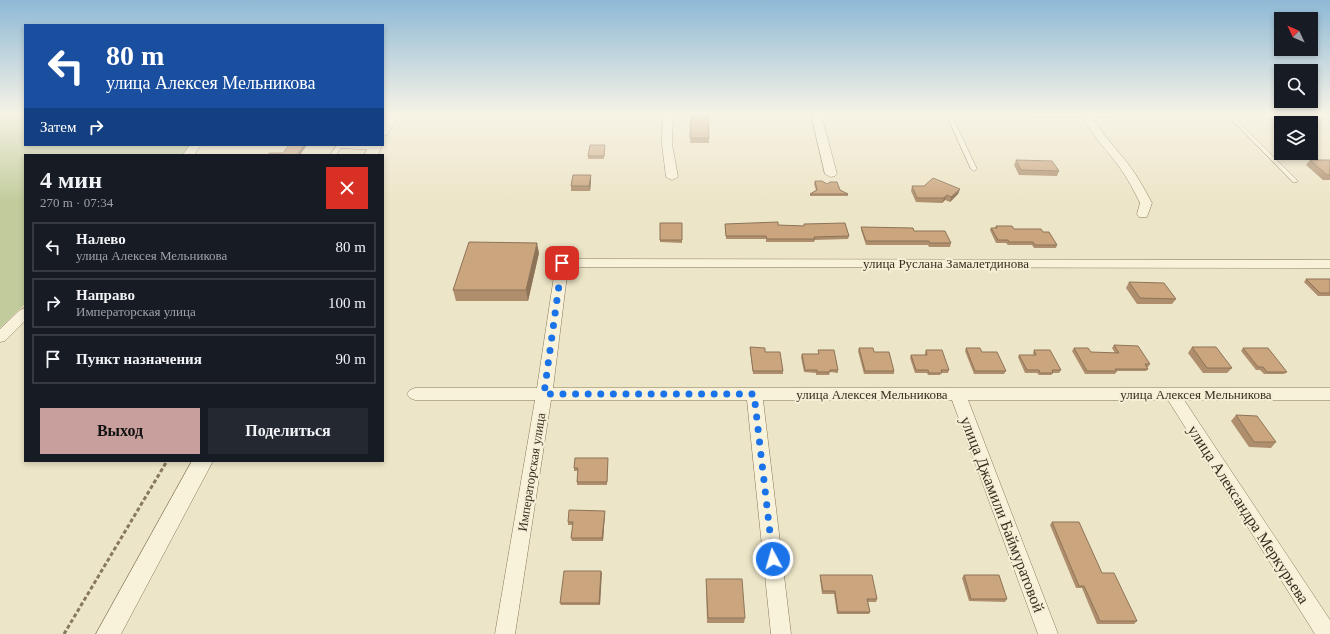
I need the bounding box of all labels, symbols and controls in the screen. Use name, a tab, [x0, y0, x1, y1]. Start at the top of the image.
north arrow	[1274, 12, 1318, 56]
map controls	[1274, 12, 1318, 160]
icon: left	[40, 40, 92, 92]
text: 80 m	[106, 40, 164, 71]
button: search	[1274, 64, 1318, 108]
text: улица Алексея Мельникова	[106, 73, 316, 93]
icon: right	[85, 116, 107, 138]
button: layers	[1274, 116, 1318, 160]
text: Затем	[40, 119, 77, 135]
text: 4 мин	[40, 167, 102, 193]
button: close	[326, 167, 368, 209]
text: 270 m · 07:34	[40, 195, 113, 210]
text: Налево	[76, 231, 126, 247]
icon: left	[42, 236, 64, 258]
text: 80 m	[336, 239, 366, 255]
pin	[545, 246, 579, 280]
text: улица Алексея Мельникова	[76, 248, 227, 263]
icon: arrive	[551, 252, 573, 274]
street label: улица Руслана Замалетдинова	[863, 256, 1029, 271]
text: Направо	[76, 287, 135, 303]
icon: right	[42, 292, 64, 314]
text: 100 m	[328, 295, 366, 311]
text: Императорская улица	[76, 304, 196, 319]
icon: arrive	[42, 348, 64, 370]
text: Пункт назначения	[76, 351, 202, 367]
text: 90 m	[336, 351, 366, 367]
street label: улица Алексея Мельникова	[796, 387, 948, 402]
street label: улица Алексея Мельникова	[1120, 387, 1272, 402]
button: Выход	[40, 408, 200, 454]
button: Поделиться	[208, 408, 368, 454]
street label: Императорская улица	[515, 412, 548, 532]
street label: улица Джамили Баймуратовой	[956, 414, 1048, 615]
street label: улица Александра Меркурьева	[1184, 422, 1313, 607]
position arrow	[752, 538, 794, 580]

